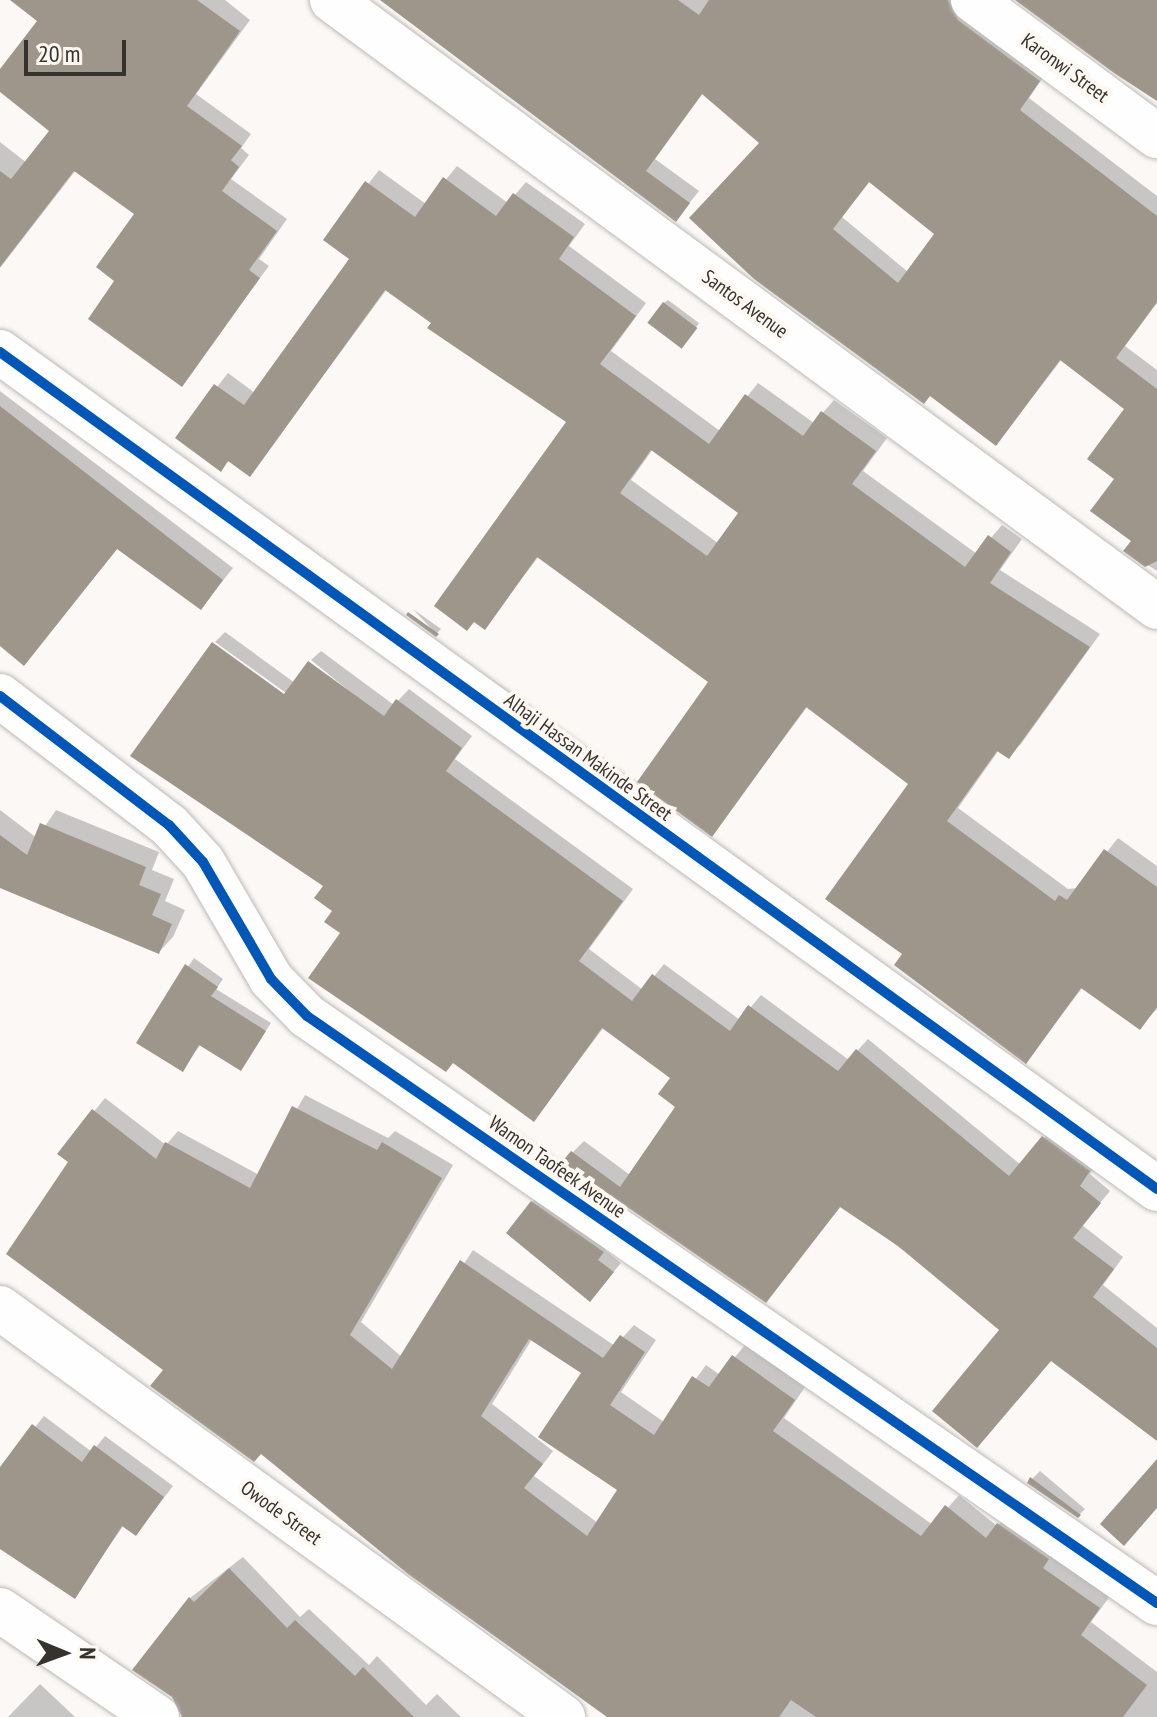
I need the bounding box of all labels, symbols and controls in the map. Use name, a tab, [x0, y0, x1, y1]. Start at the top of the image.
scale bar	[28, 24, 130, 74]
street label: Karonwi Street	[1017, 28, 1113, 108]
text: 20 m	[38, 38, 80, 69]
street label: Santos Avenue	[697, 265, 793, 343]
street label: Alhaji Hassan Makinde Street	[500, 688, 676, 826]
street label: Wamon Taofeek Avenue	[483, 1110, 631, 1224]
street label: Owode Street	[236, 1476, 326, 1550]
north arrow	[24, 1613, 104, 1693]
text: N	[74, 1647, 102, 1660]

